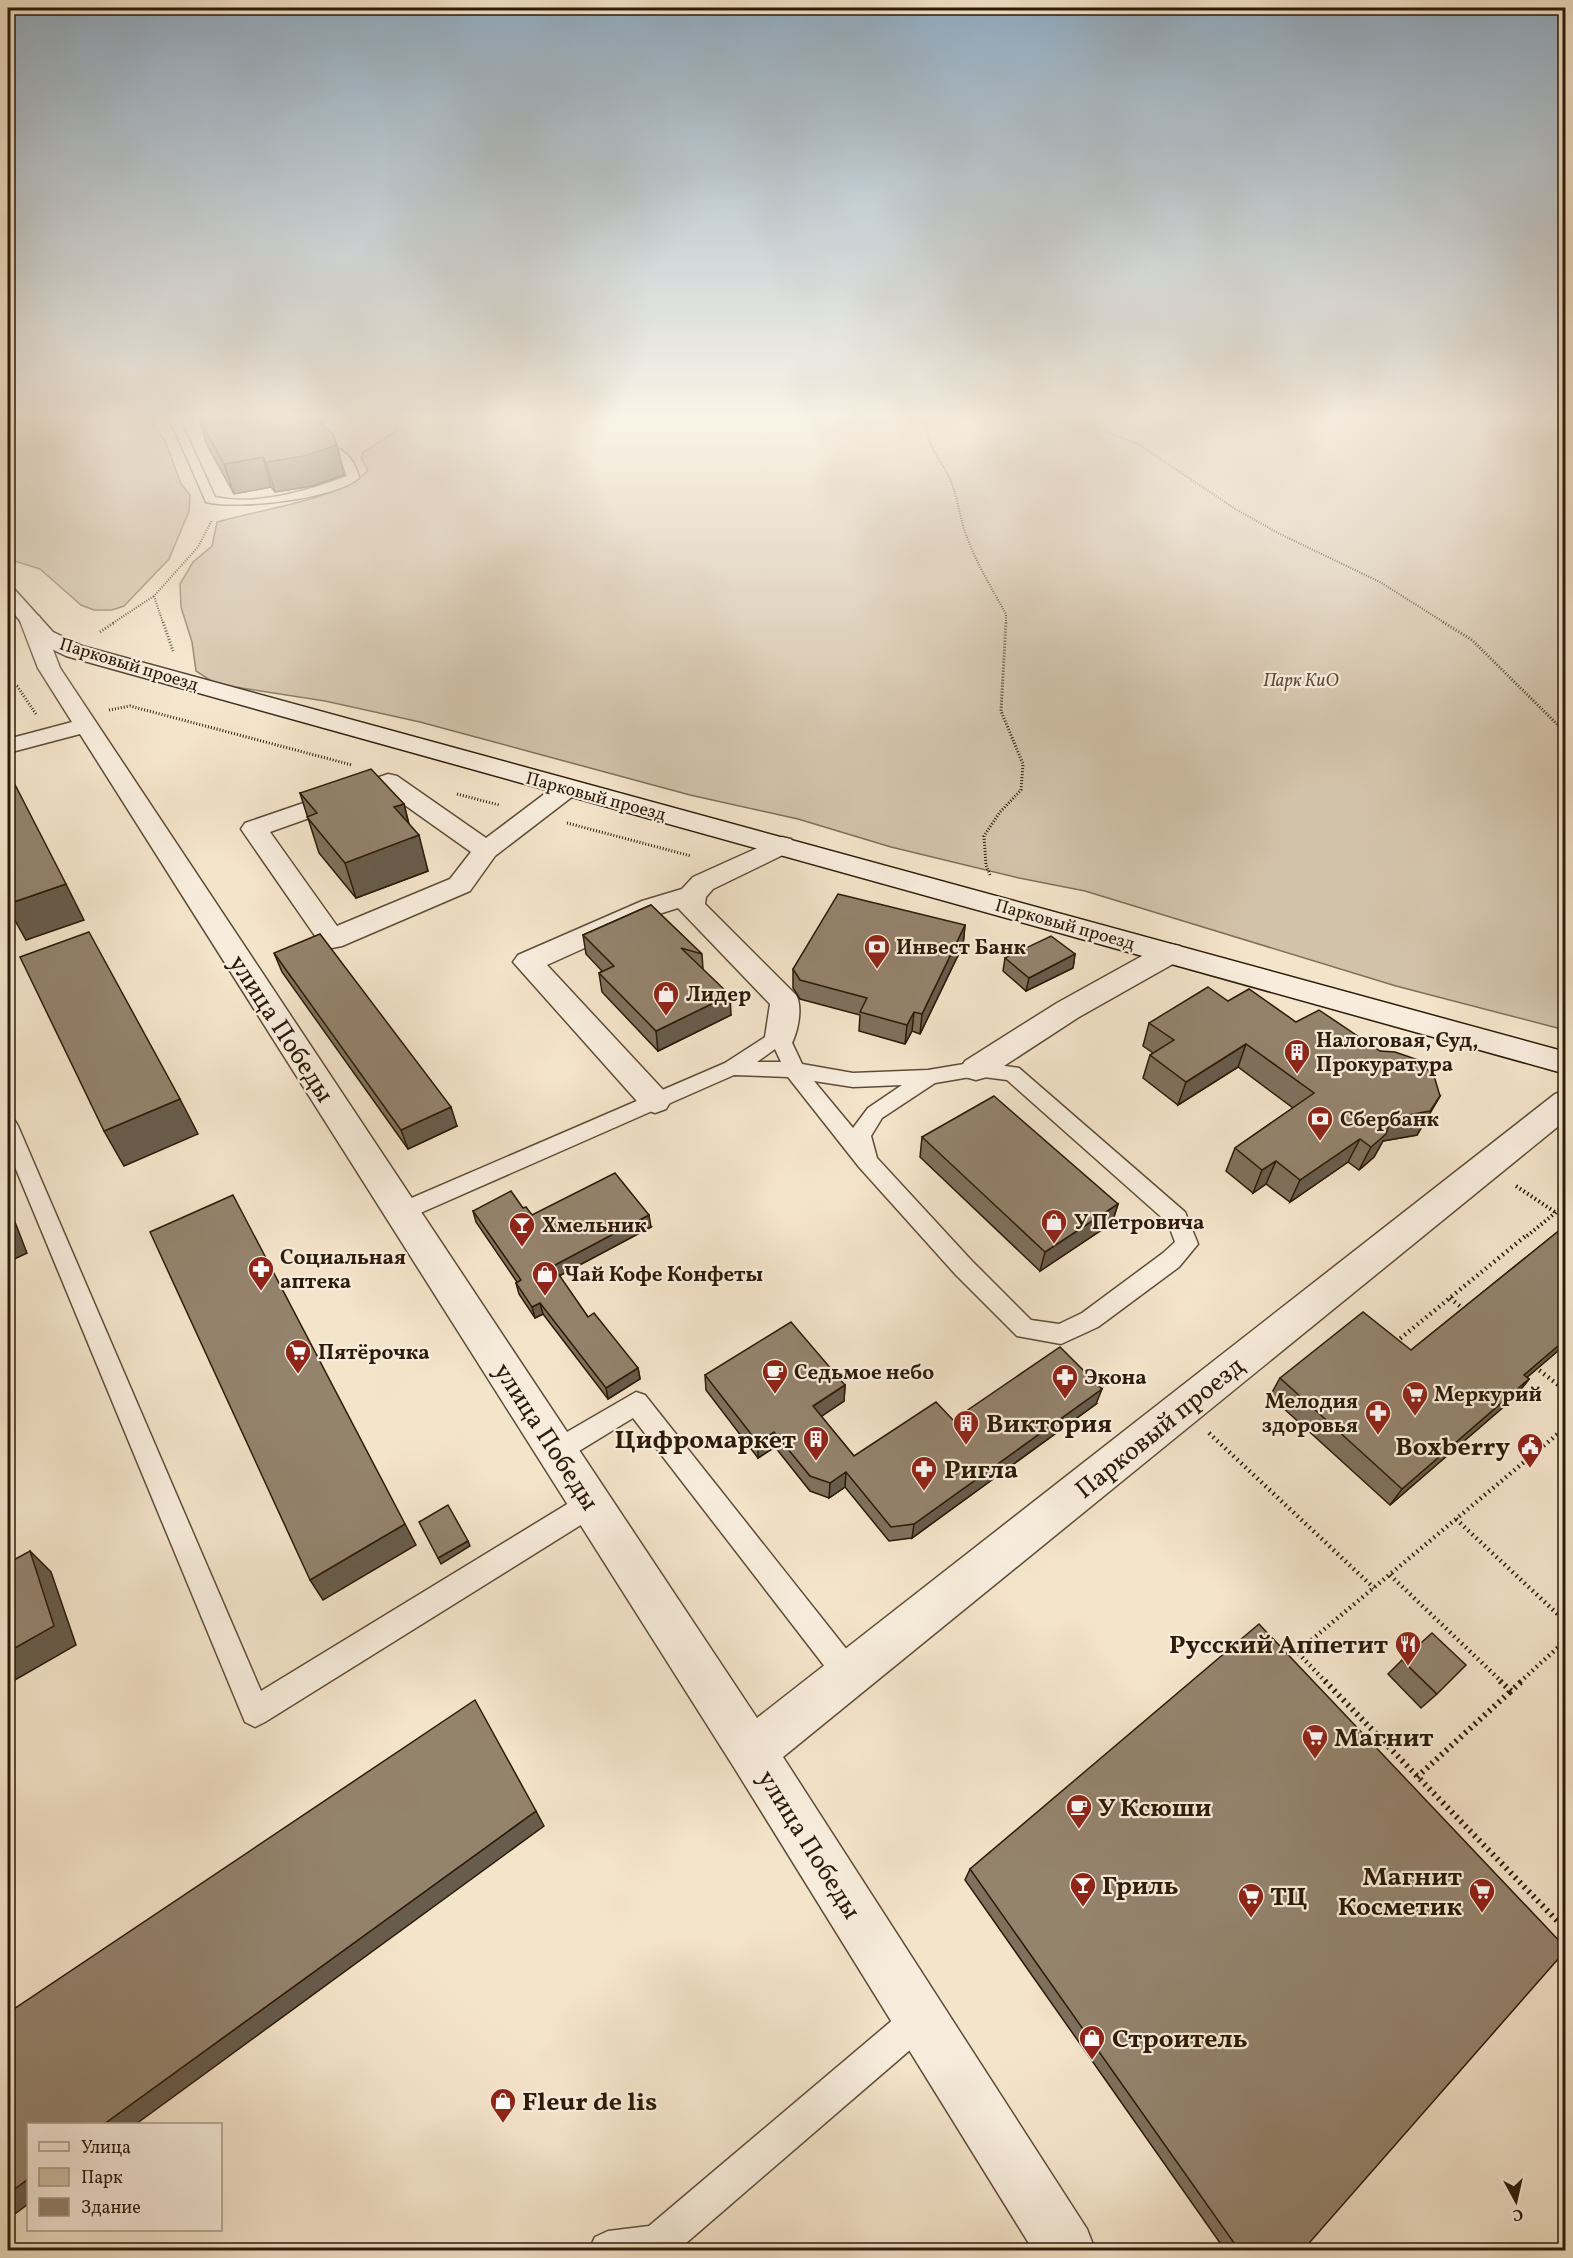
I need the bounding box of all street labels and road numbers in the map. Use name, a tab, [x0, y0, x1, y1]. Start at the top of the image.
street label: Парковый проезд	[56, 632, 201, 698]
street label: Парковый проезд	[523, 767, 669, 828]
street label: Парковый проезд	[992, 894, 1137, 957]
street label: улица Победы	[219, 948, 342, 1110]
street label: Парковый проезд	[1068, 1349, 1253, 1508]
street label: улица Победы	[484, 1356, 607, 1518]
street label: улица Победы	[748, 1763, 869, 1927]

